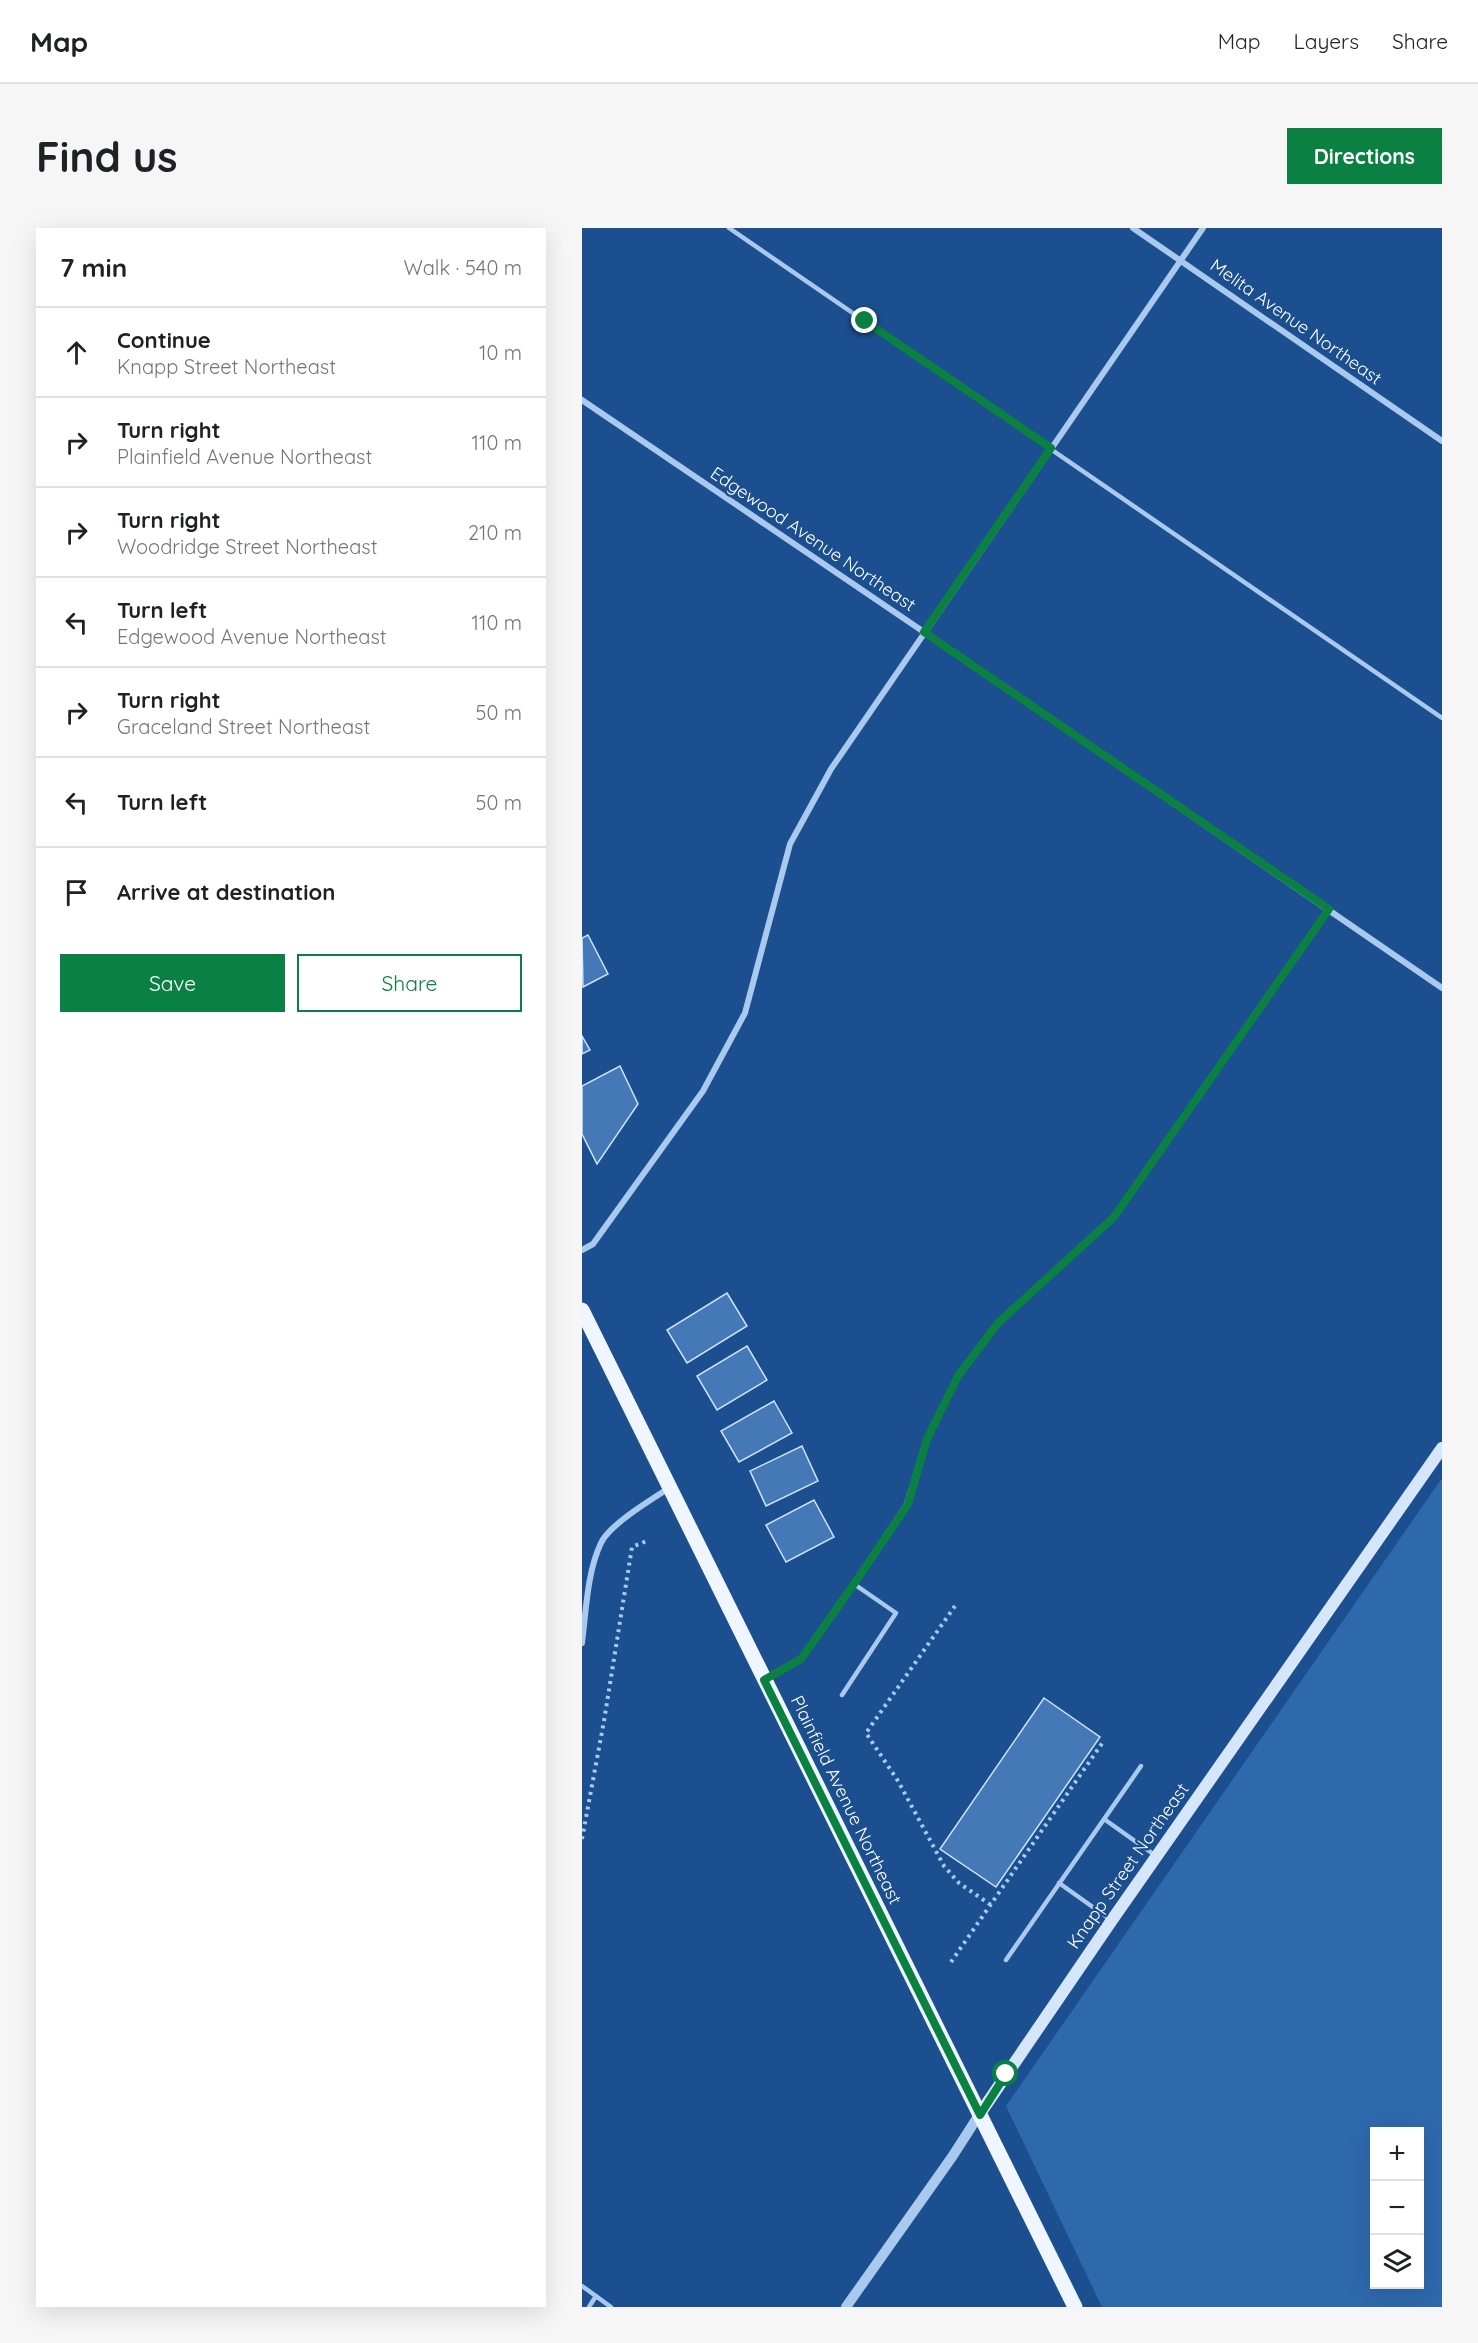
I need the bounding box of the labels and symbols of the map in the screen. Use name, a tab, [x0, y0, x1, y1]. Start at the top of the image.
street label: Melita Avenue Northeast	[1206, 254, 1387, 390]
route end	[851, 307, 877, 333]
street label: Edgewood Avenue Northeast	[706, 461, 920, 616]
street label: Plainfield Avenue Northeast	[786, 1692, 907, 1908]
street label: Knapp Street Northeast	[1062, 1778, 1194, 1953]
route start	[992, 2060, 1018, 2086]

